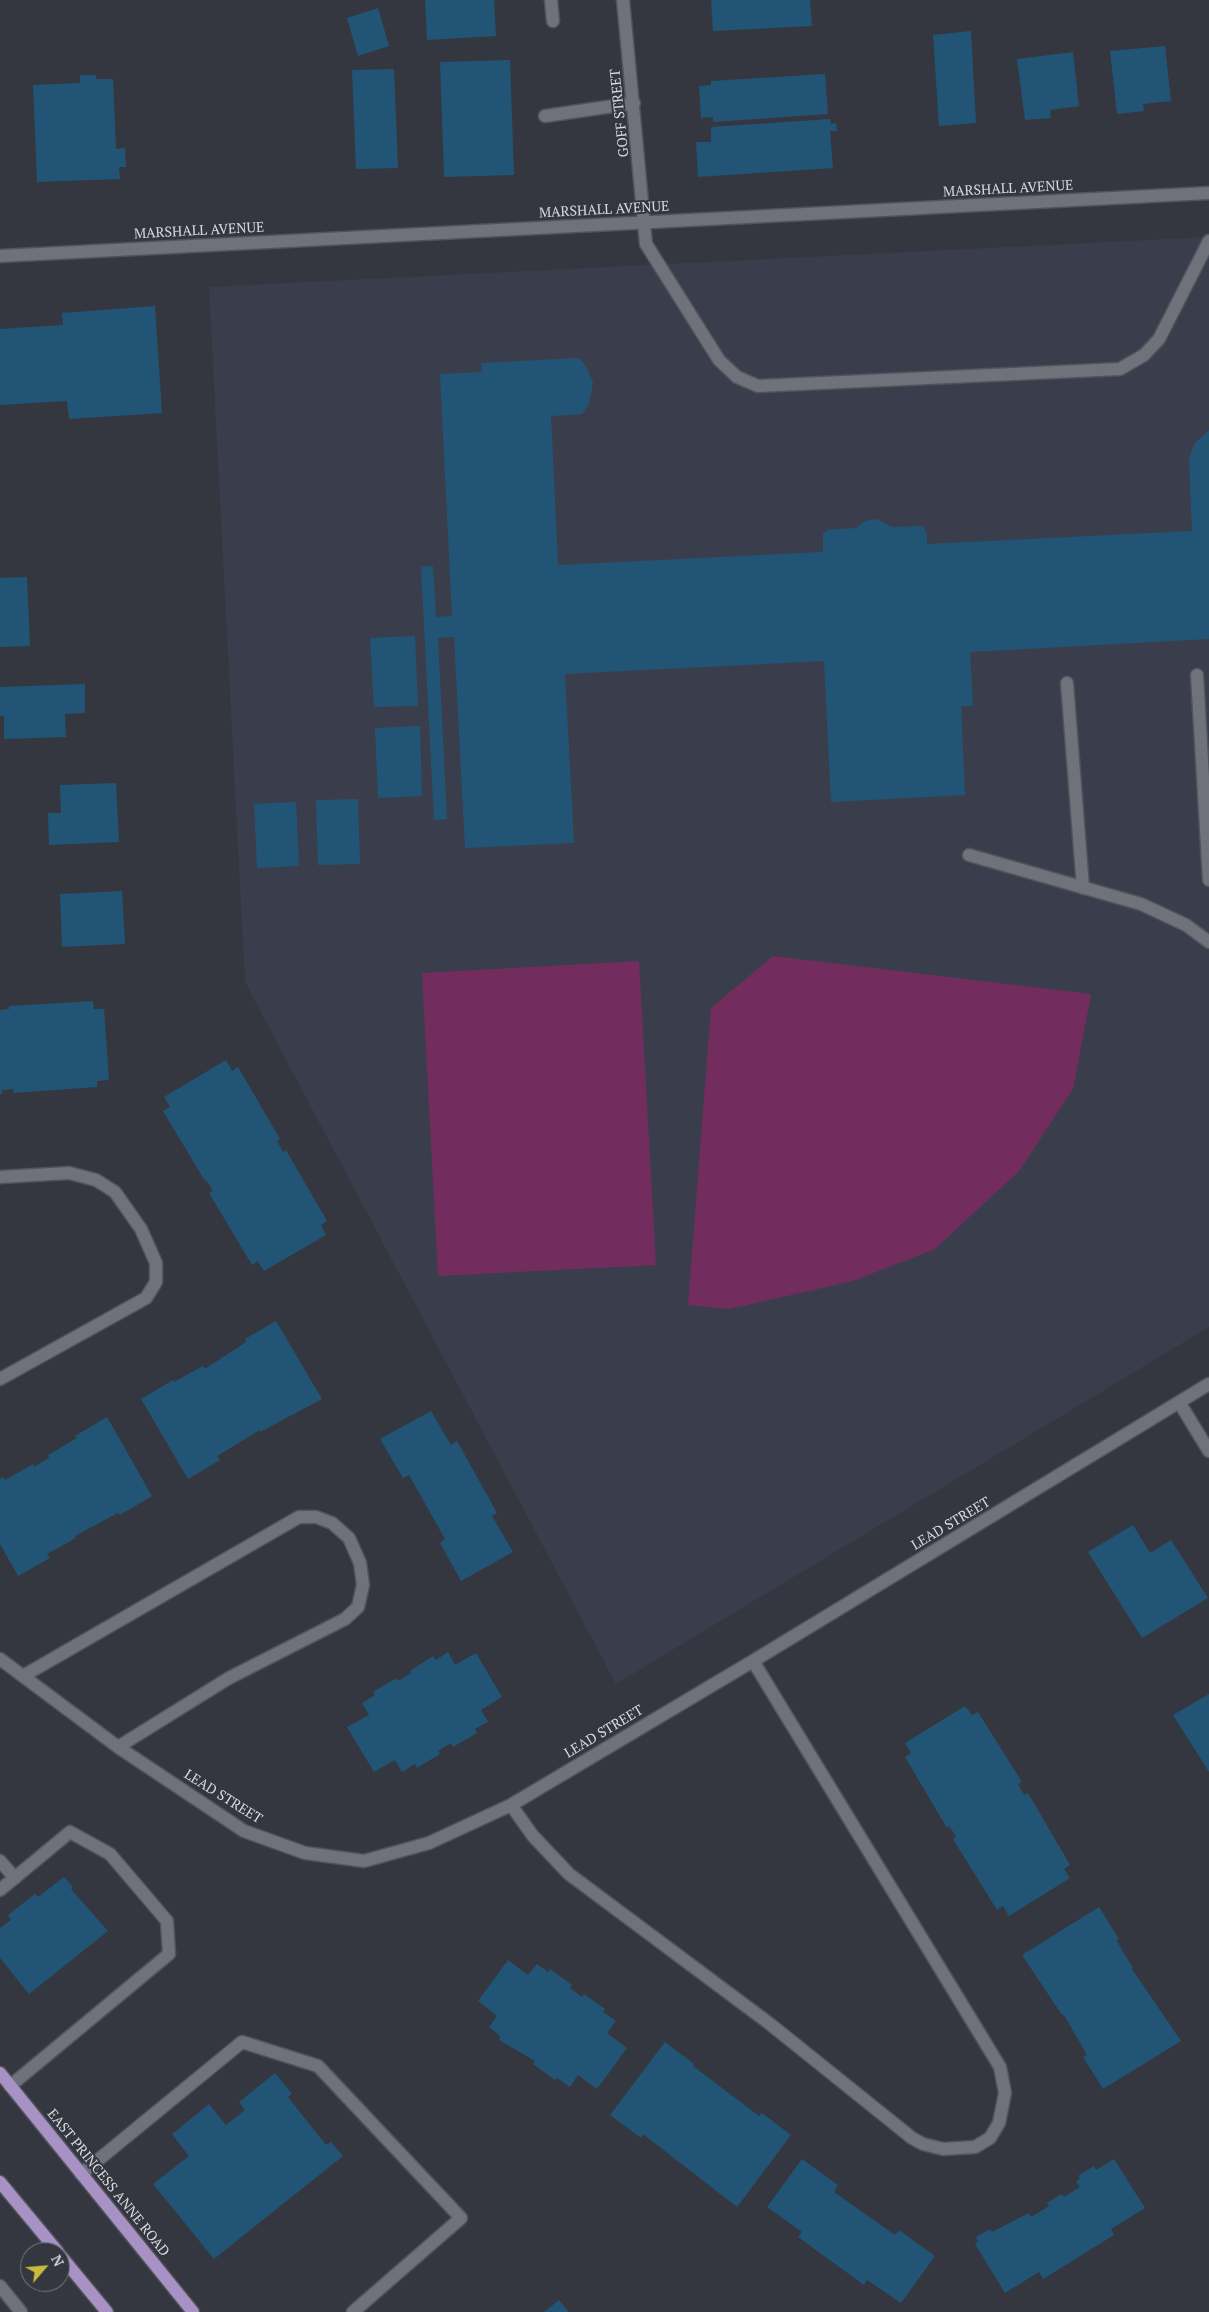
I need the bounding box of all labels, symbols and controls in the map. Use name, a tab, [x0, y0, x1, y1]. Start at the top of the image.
street label: GOFF STREET	[607, 68, 633, 158]
street label: MARSHALL AVENUE	[943, 177, 1073, 201]
street label: MARSHALL AVENUE	[539, 198, 669, 222]
street label: MARSHALL AVENUE	[134, 219, 264, 243]
street label: LEAD STREET	[909, 1494, 993, 1554]
street label: LEAD STREET	[562, 1702, 646, 1762]
street label: LEAD STREET	[181, 1766, 265, 1828]
street label: EAST PRINCESS ANNE ROAD	[43, 2106, 173, 2260]
north arrow	[20, 2242, 70, 2292]

